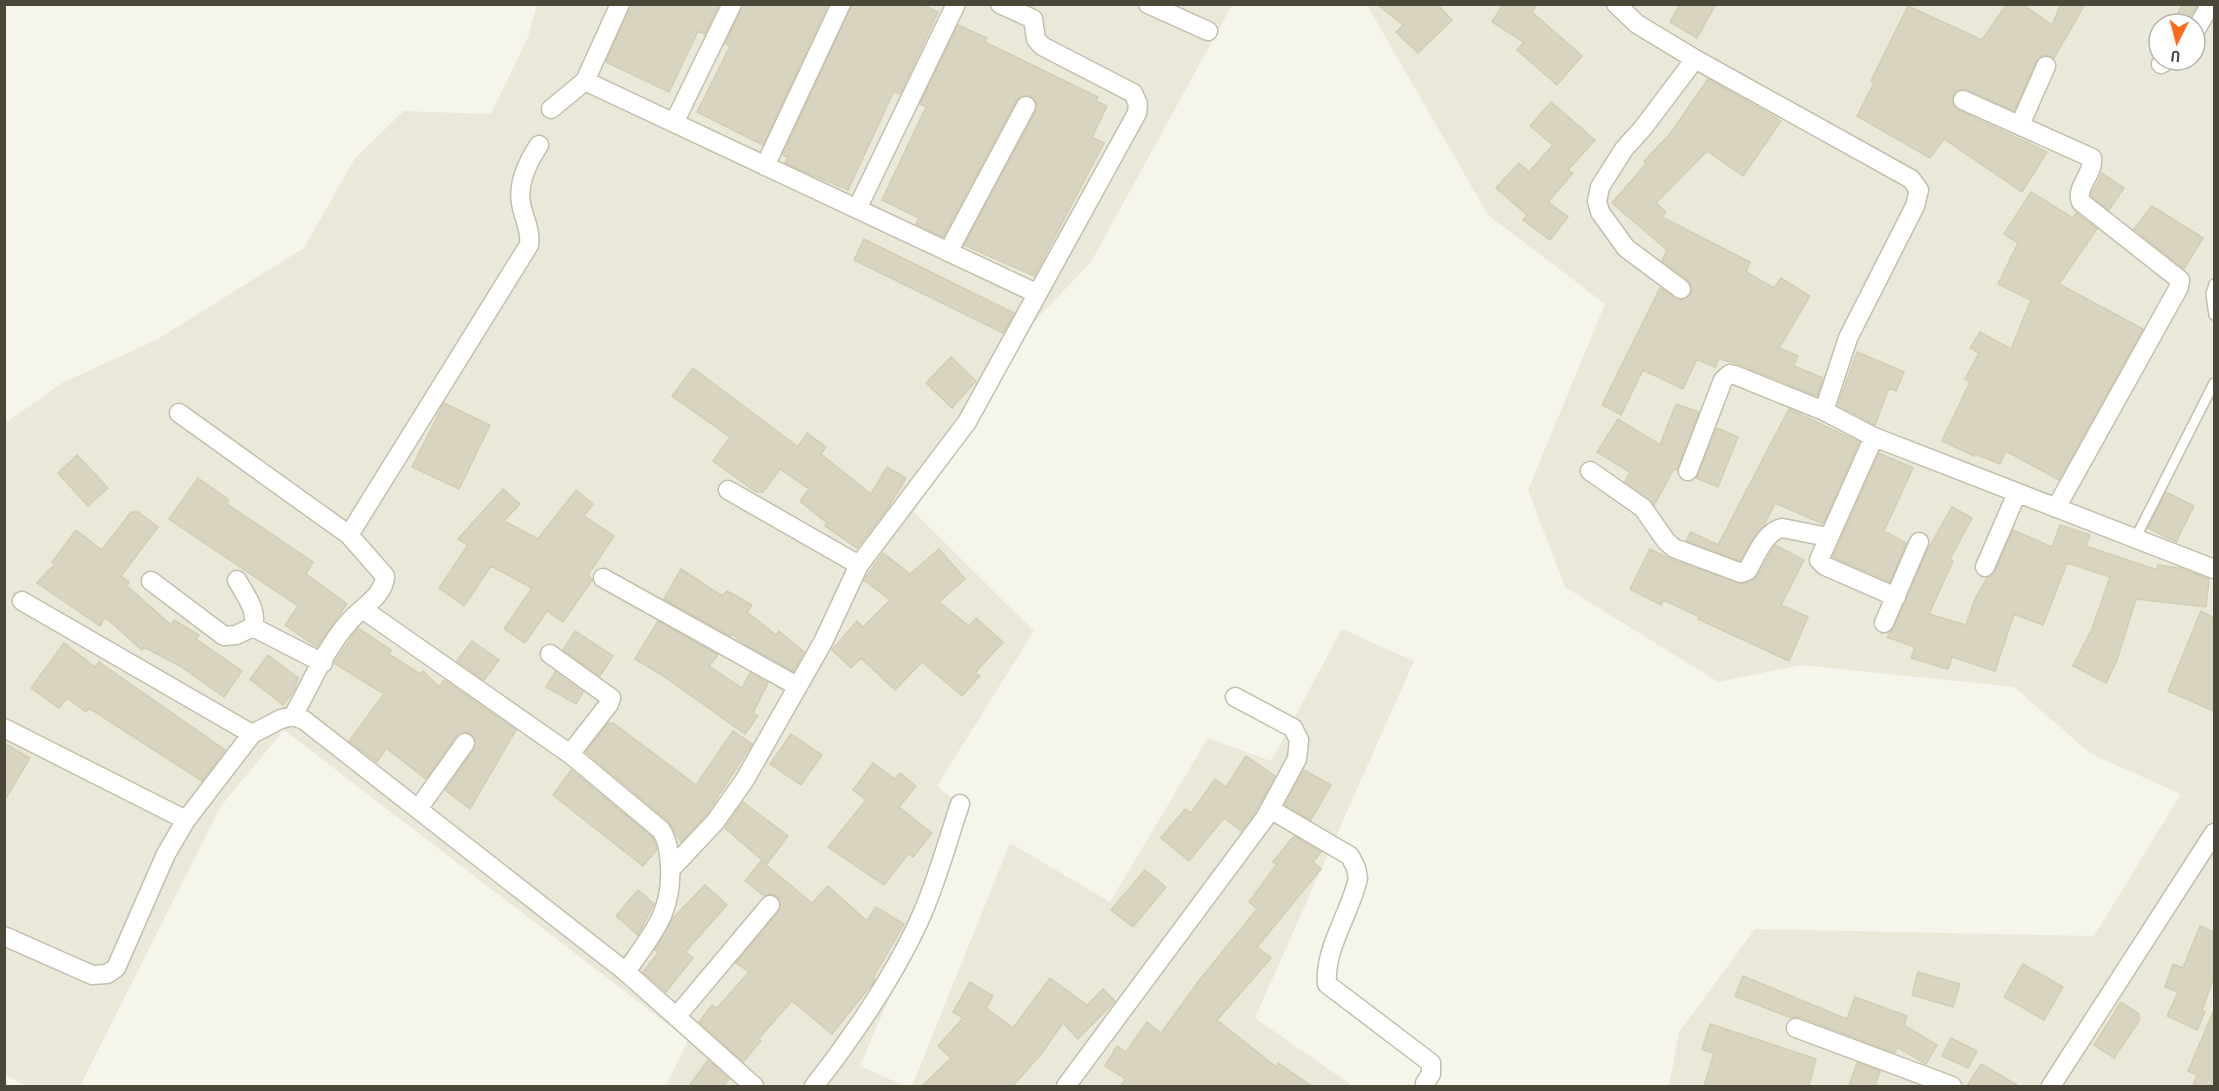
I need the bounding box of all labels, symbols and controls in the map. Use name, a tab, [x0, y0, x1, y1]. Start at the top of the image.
north arrow	[2147, 12, 2207, 72]
text: U	[2170, 45, 2181, 68]

